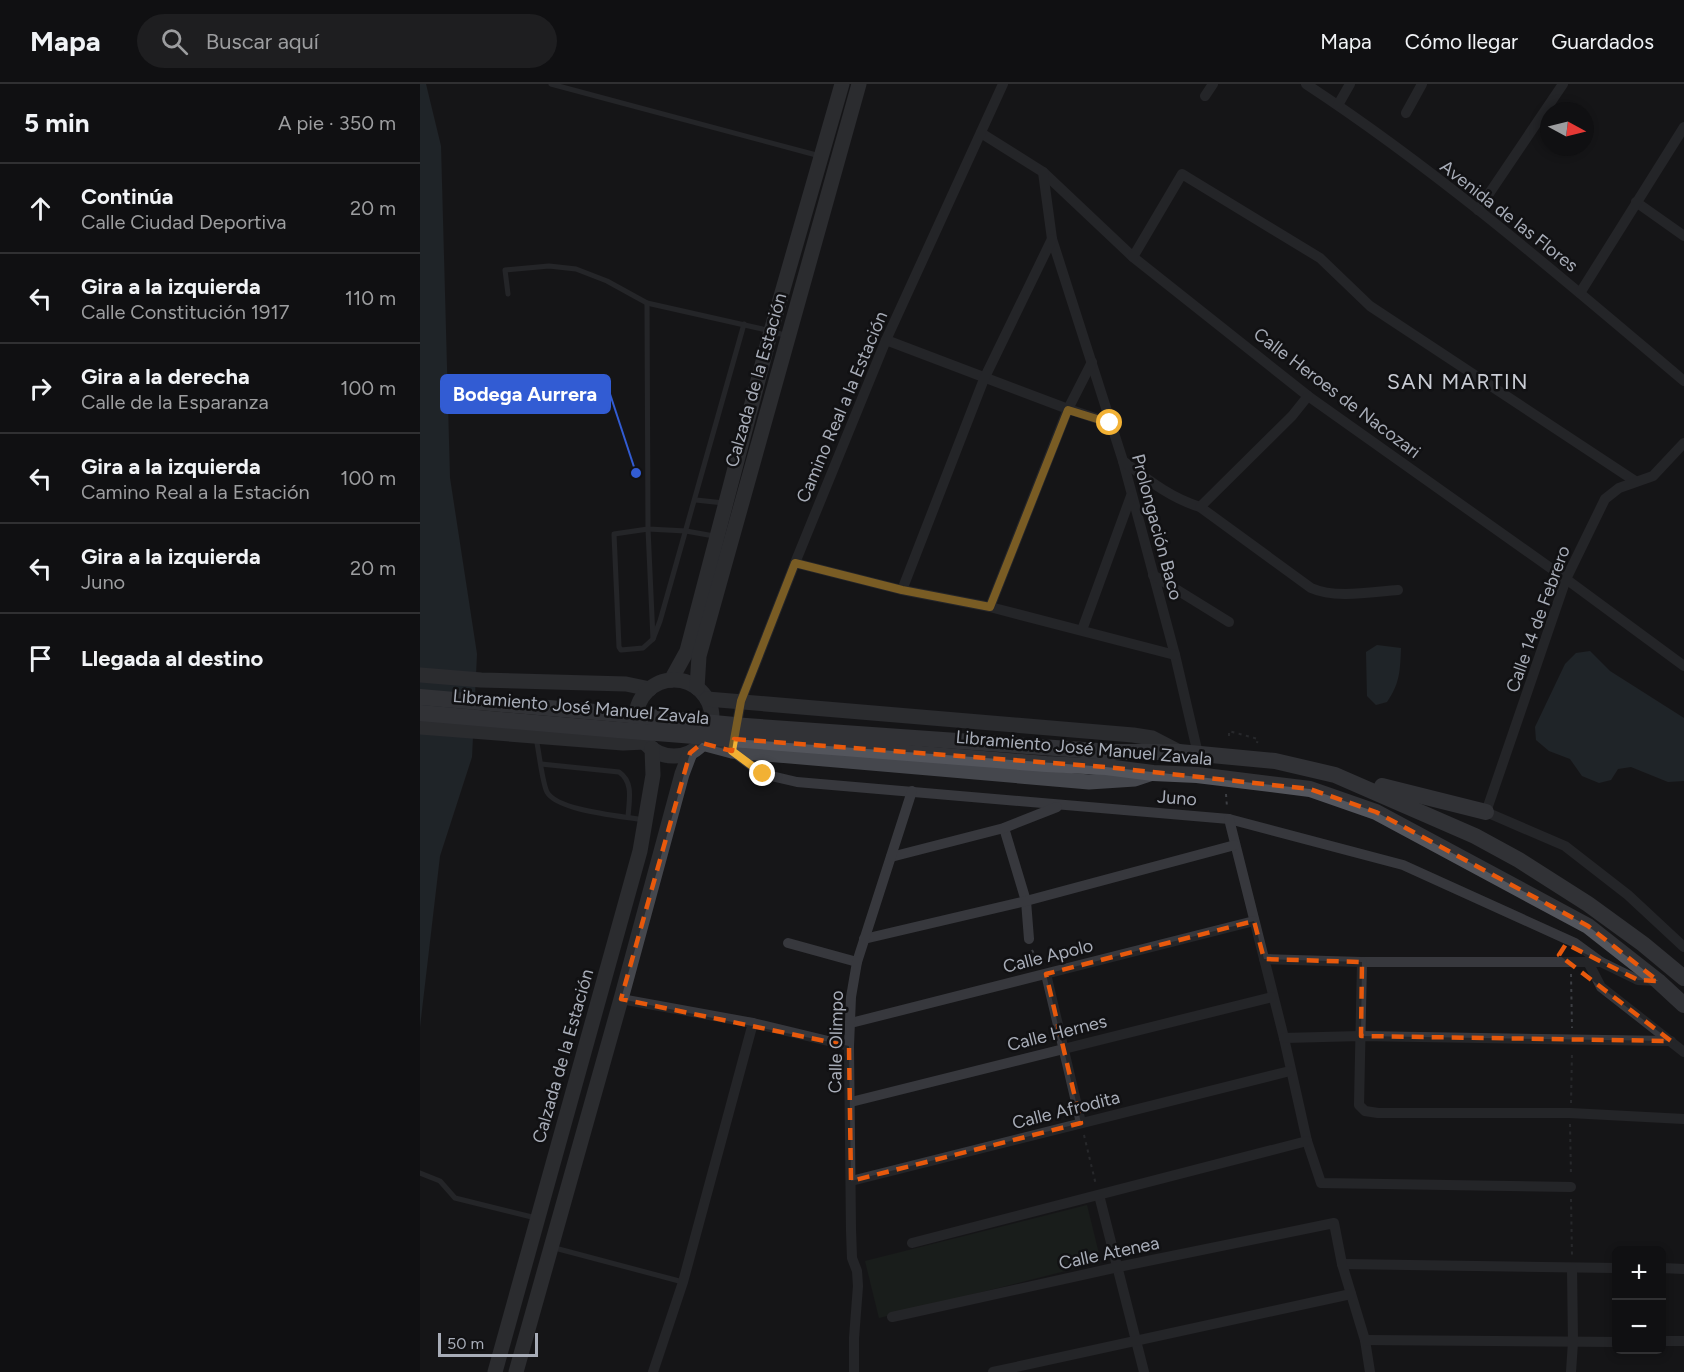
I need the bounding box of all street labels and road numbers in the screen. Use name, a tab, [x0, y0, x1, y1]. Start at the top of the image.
street label: Avenida de las Flores	[1436, 155, 1582, 277]
street label: Calzada de la Estación	[721, 290, 791, 470]
street label: Camino Real a la Estación	[792, 308, 892, 506]
street label: Calle Heroes de Nacozari	[1249, 323, 1425, 463]
street label: Prolongación Baco	[1127, 452, 1187, 602]
street label: Calle 14 de Febrero	[1501, 543, 1575, 695]
street label: Libramiento José Manuel Zavala	[452, 685, 710, 729]
street label: Libramiento José Manuel Zavala	[955, 726, 1213, 770]
street label: Juno	[1156, 786, 1198, 810]
street label: Calle Apolo	[1001, 934, 1095, 978]
street label: Calzada de la Estación	[528, 966, 598, 1146]
street label: Calle Olimpo	[824, 990, 848, 1094]
street label: Calle Hernes	[1005, 1010, 1109, 1056]
street label: Calle Afrodita	[1010, 1086, 1122, 1134]
street label: Calle Atenea	[1057, 1232, 1161, 1274]

